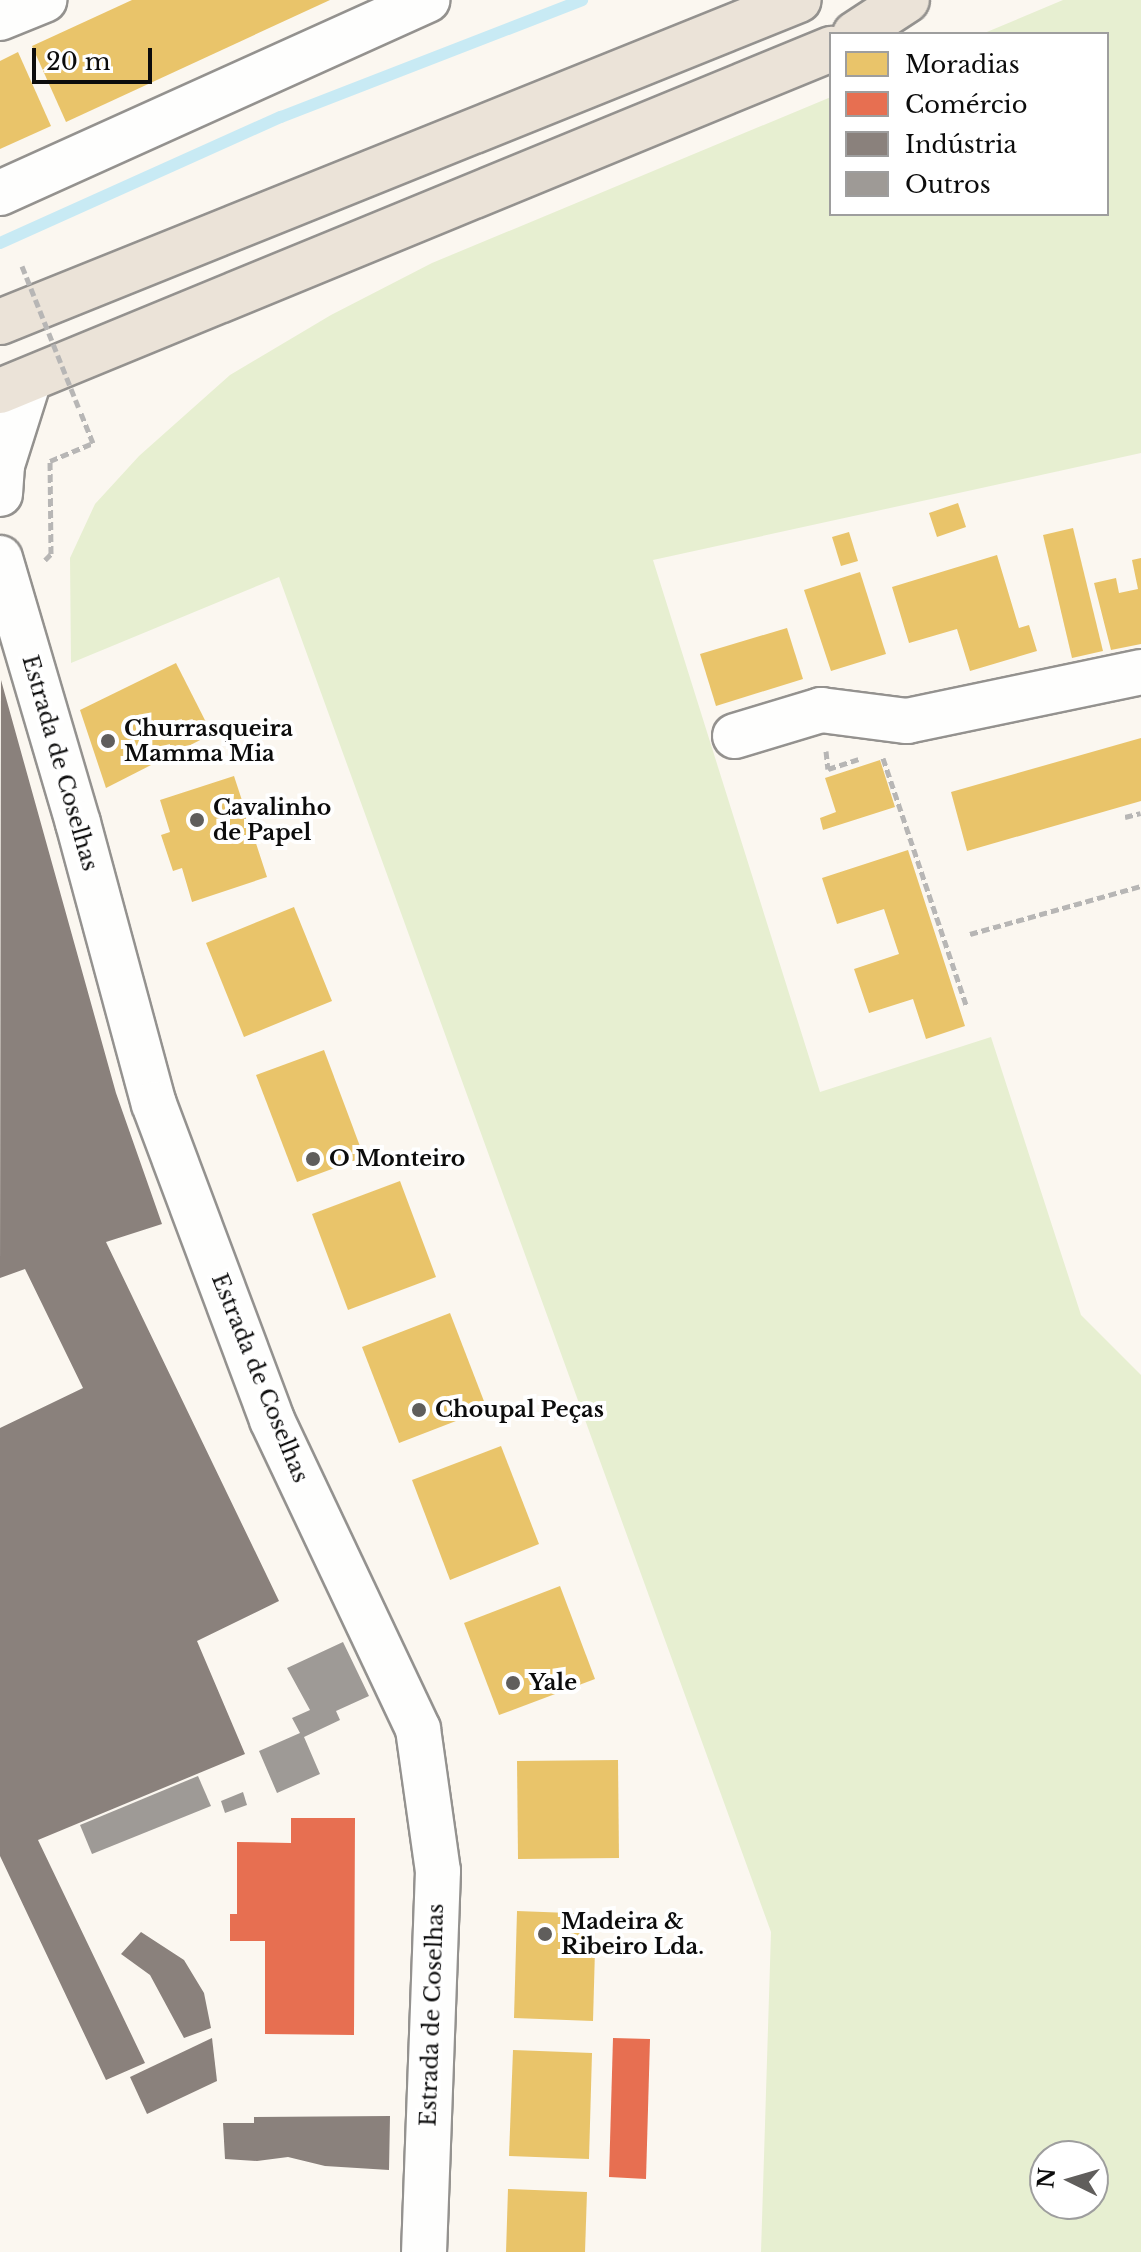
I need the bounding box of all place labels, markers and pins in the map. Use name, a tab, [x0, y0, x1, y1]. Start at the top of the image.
place label: Churrasqueira Mamma Mia	[124, 715, 293, 766]
marker: Churrasqueira Mamma Mia	[99, 732, 117, 750]
place label: Cavalinho de Papel	[213, 794, 331, 846]
marker: Cavalinho de Papel	[188, 811, 206, 829]
place label: O Monteiro	[329, 1146, 465, 1172]
marker: O Monteiro	[304, 1150, 322, 1168]
place label: Choupal Peças	[435, 1397, 604, 1423]
marker: Choupal Peças	[410, 1401, 428, 1419]
place label: Yale	[529, 1670, 577, 1696]
marker: Yale	[504, 1674, 522, 1692]
place label: Madeira & Ribeiro Lda.	[561, 1908, 704, 1960]
marker: Madeira & Ribeiro Lda.	[536, 1925, 554, 1943]

